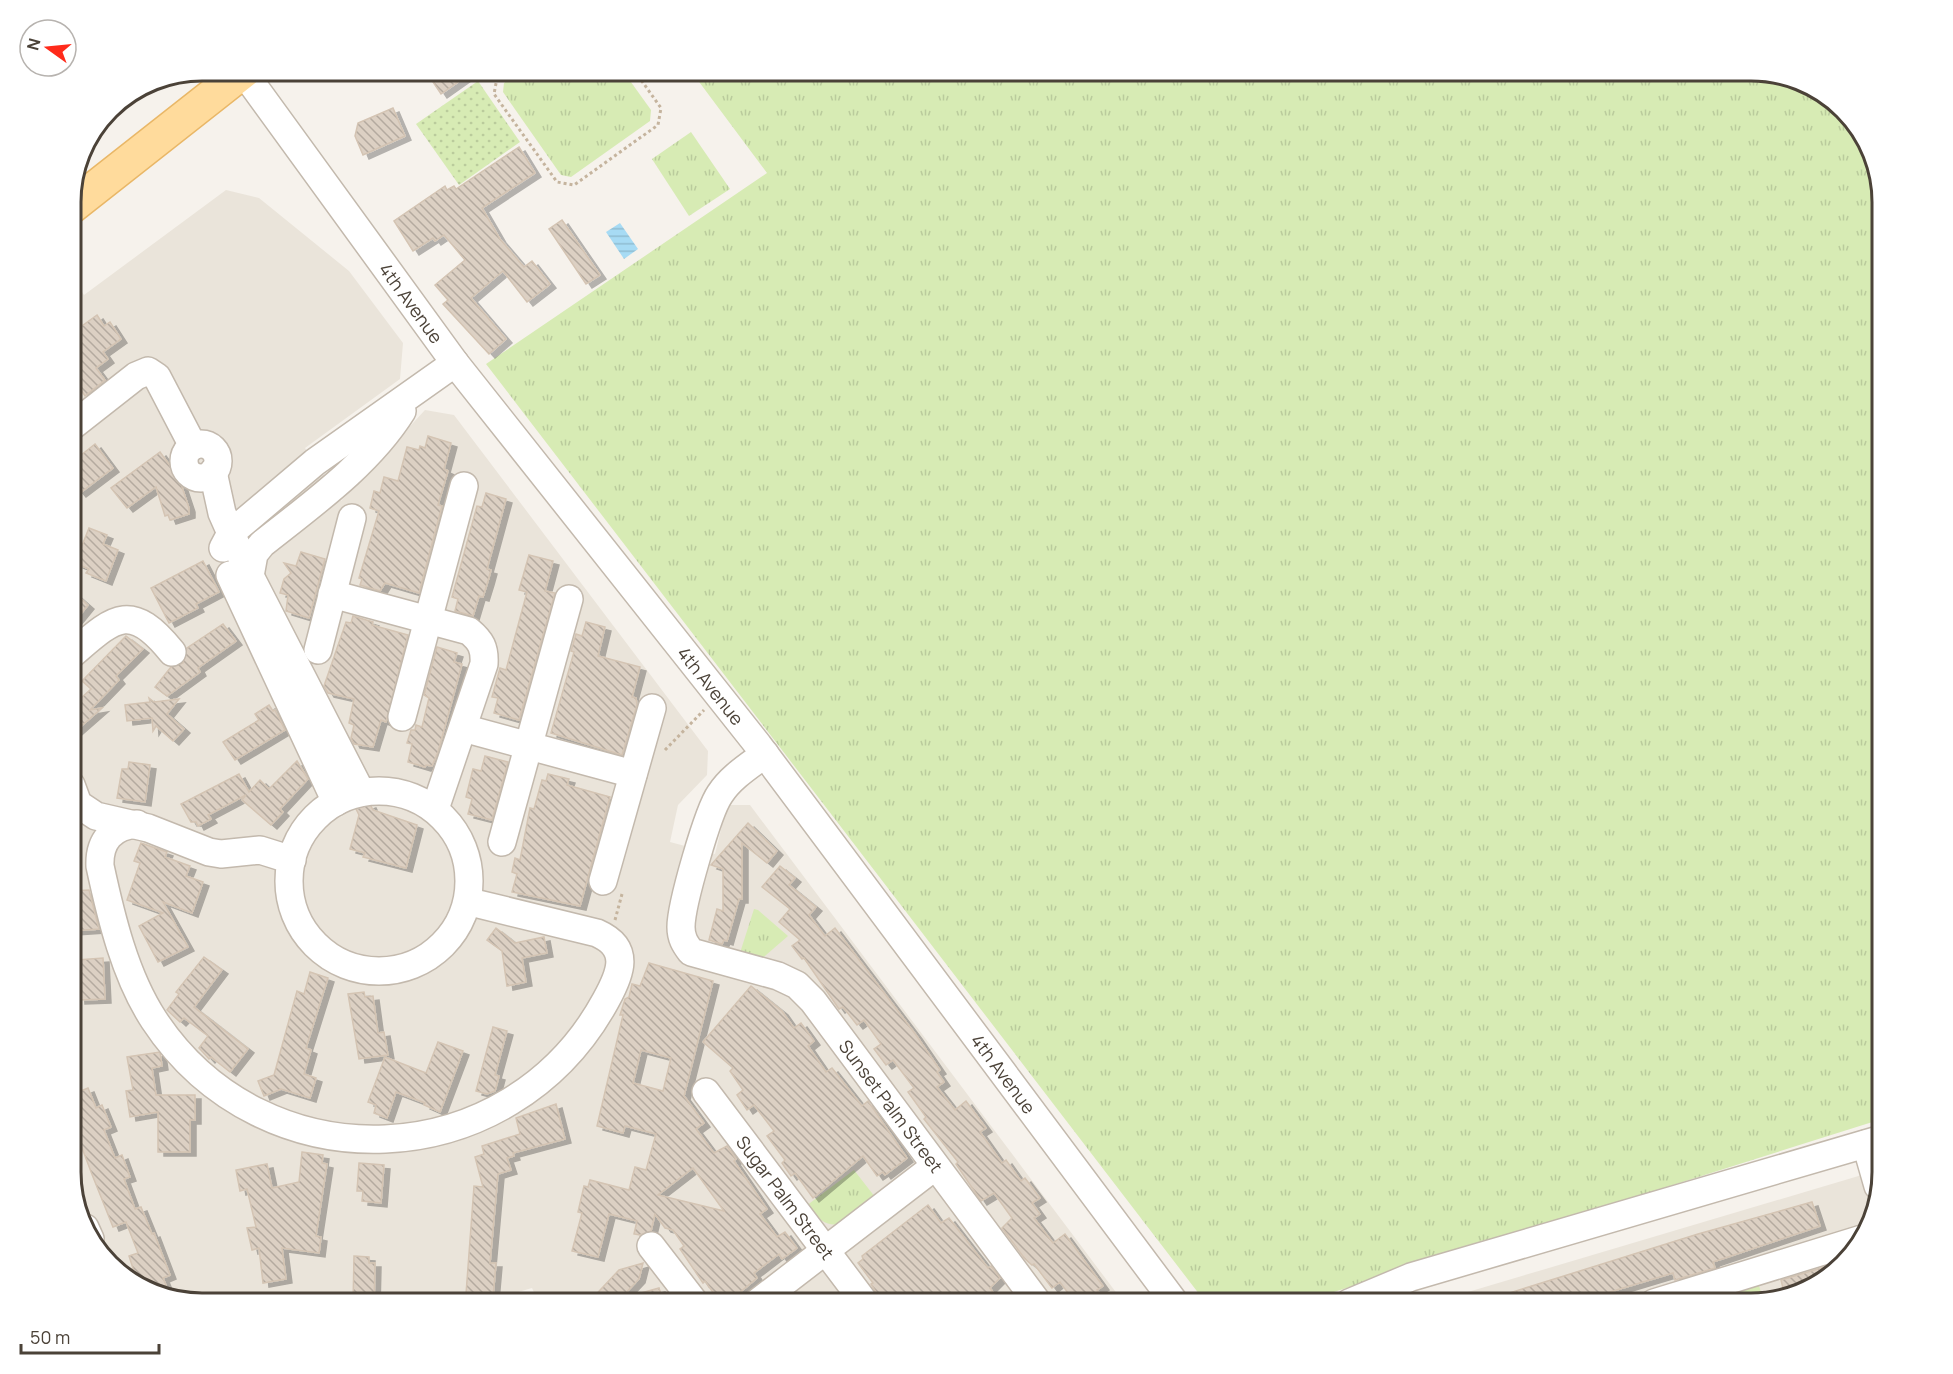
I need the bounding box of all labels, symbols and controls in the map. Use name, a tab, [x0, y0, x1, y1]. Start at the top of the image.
north arrow	[18, 18, 78, 78]
text: N	[21, 36, 46, 53]
street label: 4th Avenue	[374, 258, 449, 348]
street label: 4th Avenue	[672, 641, 749, 730]
street label: 4th Avenue	[966, 1029, 1041, 1118]
street label: Sunset Palm Street	[834, 1035, 949, 1177]
street label: Sugar Palm Street	[731, 1131, 840, 1264]
scale bar	[21, 1317, 159, 1355]
text: 50 m	[30, 1325, 70, 1349]

